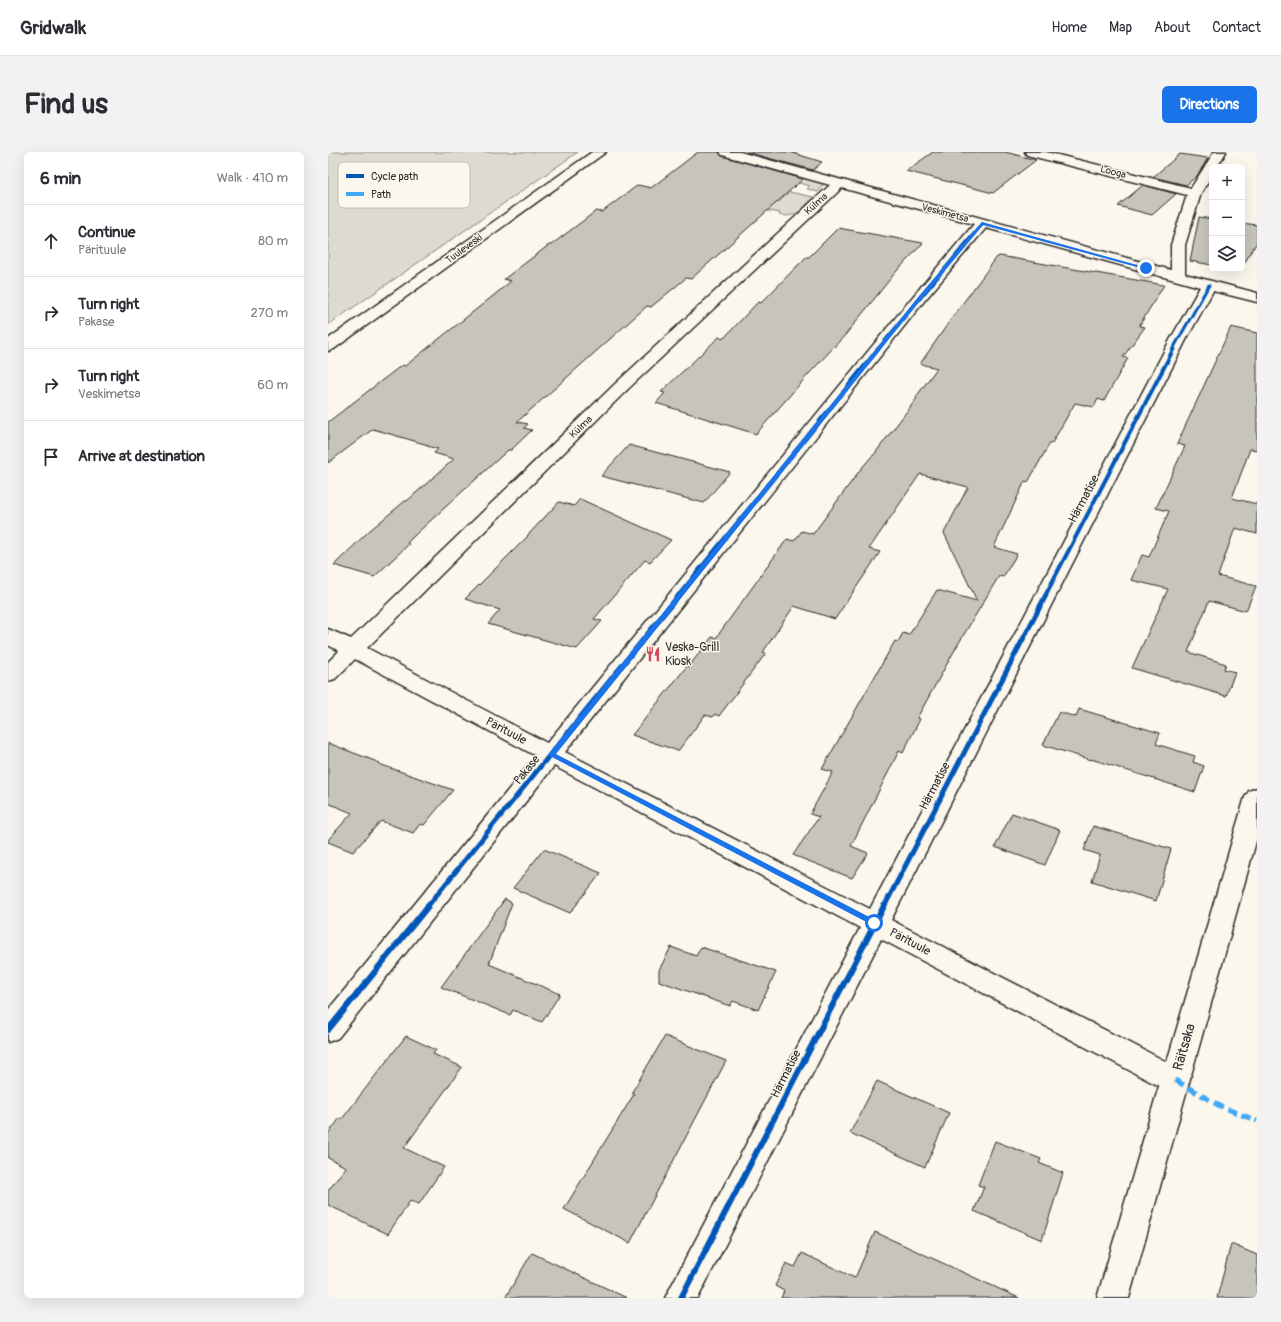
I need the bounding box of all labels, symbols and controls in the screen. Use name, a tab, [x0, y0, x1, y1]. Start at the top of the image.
text: Gridwalk	[20, 16, 86, 40]
text: Home	[1052, 19, 1087, 36]
text: Map	[1109, 19, 1132, 36]
text: About	[1154, 19, 1190, 36]
text: Contact	[1212, 19, 1261, 36]
button: Directions	[1162, 86, 1257, 123]
text: Find us	[24, 87, 108, 122]
legend	[338, 162, 470, 208]
street label: Looga	[1099, 163, 1127, 181]
map controls	[1209, 164, 1245, 272]
button: +	[1209, 164, 1245, 200]
text: 6 min	[40, 168, 81, 189]
text: Walk · 410 m	[217, 170, 288, 186]
text: Cycle path	[371, 170, 418, 183]
text: Path	[371, 188, 391, 201]
street label: Külma	[802, 190, 830, 218]
button: −	[1209, 200, 1245, 236]
street label: Veskimetsa	[920, 201, 970, 225]
text: Continue	[78, 223, 136, 242]
icon: ahead	[40, 230, 62, 252]
street label: Tuuleveski	[443, 232, 485, 266]
text: 80 m	[258, 233, 288, 249]
button: layers	[1209, 236, 1245, 272]
text: Pärituule	[78, 242, 126, 258]
route end	[1137, 259, 1155, 277]
text: Turn right	[78, 295, 139, 314]
icon: right	[40, 302, 62, 324]
text: 270 m	[251, 305, 288, 321]
text: Pakase	[78, 314, 114, 330]
text: Turn right	[78, 367, 139, 386]
icon: right	[40, 374, 62, 396]
text: 60 m	[257, 377, 288, 393]
text: Veskimetsa	[78, 386, 140, 402]
street label: Külma	[567, 413, 595, 441]
icon: arrive	[40, 446, 62, 468]
text: Arrive at destination	[78, 447, 205, 466]
street label: Härmatise	[1065, 473, 1103, 525]
place label: Veska-Grill Kiosk	[665, 640, 719, 669]
restaurant icon: Veska-Grill Kiosk	[644, 645, 662, 663]
street label: Pärituule	[483, 714, 529, 748]
street label: Pakase	[511, 752, 543, 788]
street label: Härmatise	[916, 760, 954, 812]
route start	[865, 914, 883, 932]
street label: Pärituule	[887, 925, 933, 959]
street label: Räitsaka	[1169, 1022, 1199, 1072]
street label: Härmatise	[768, 1047, 804, 1100]

